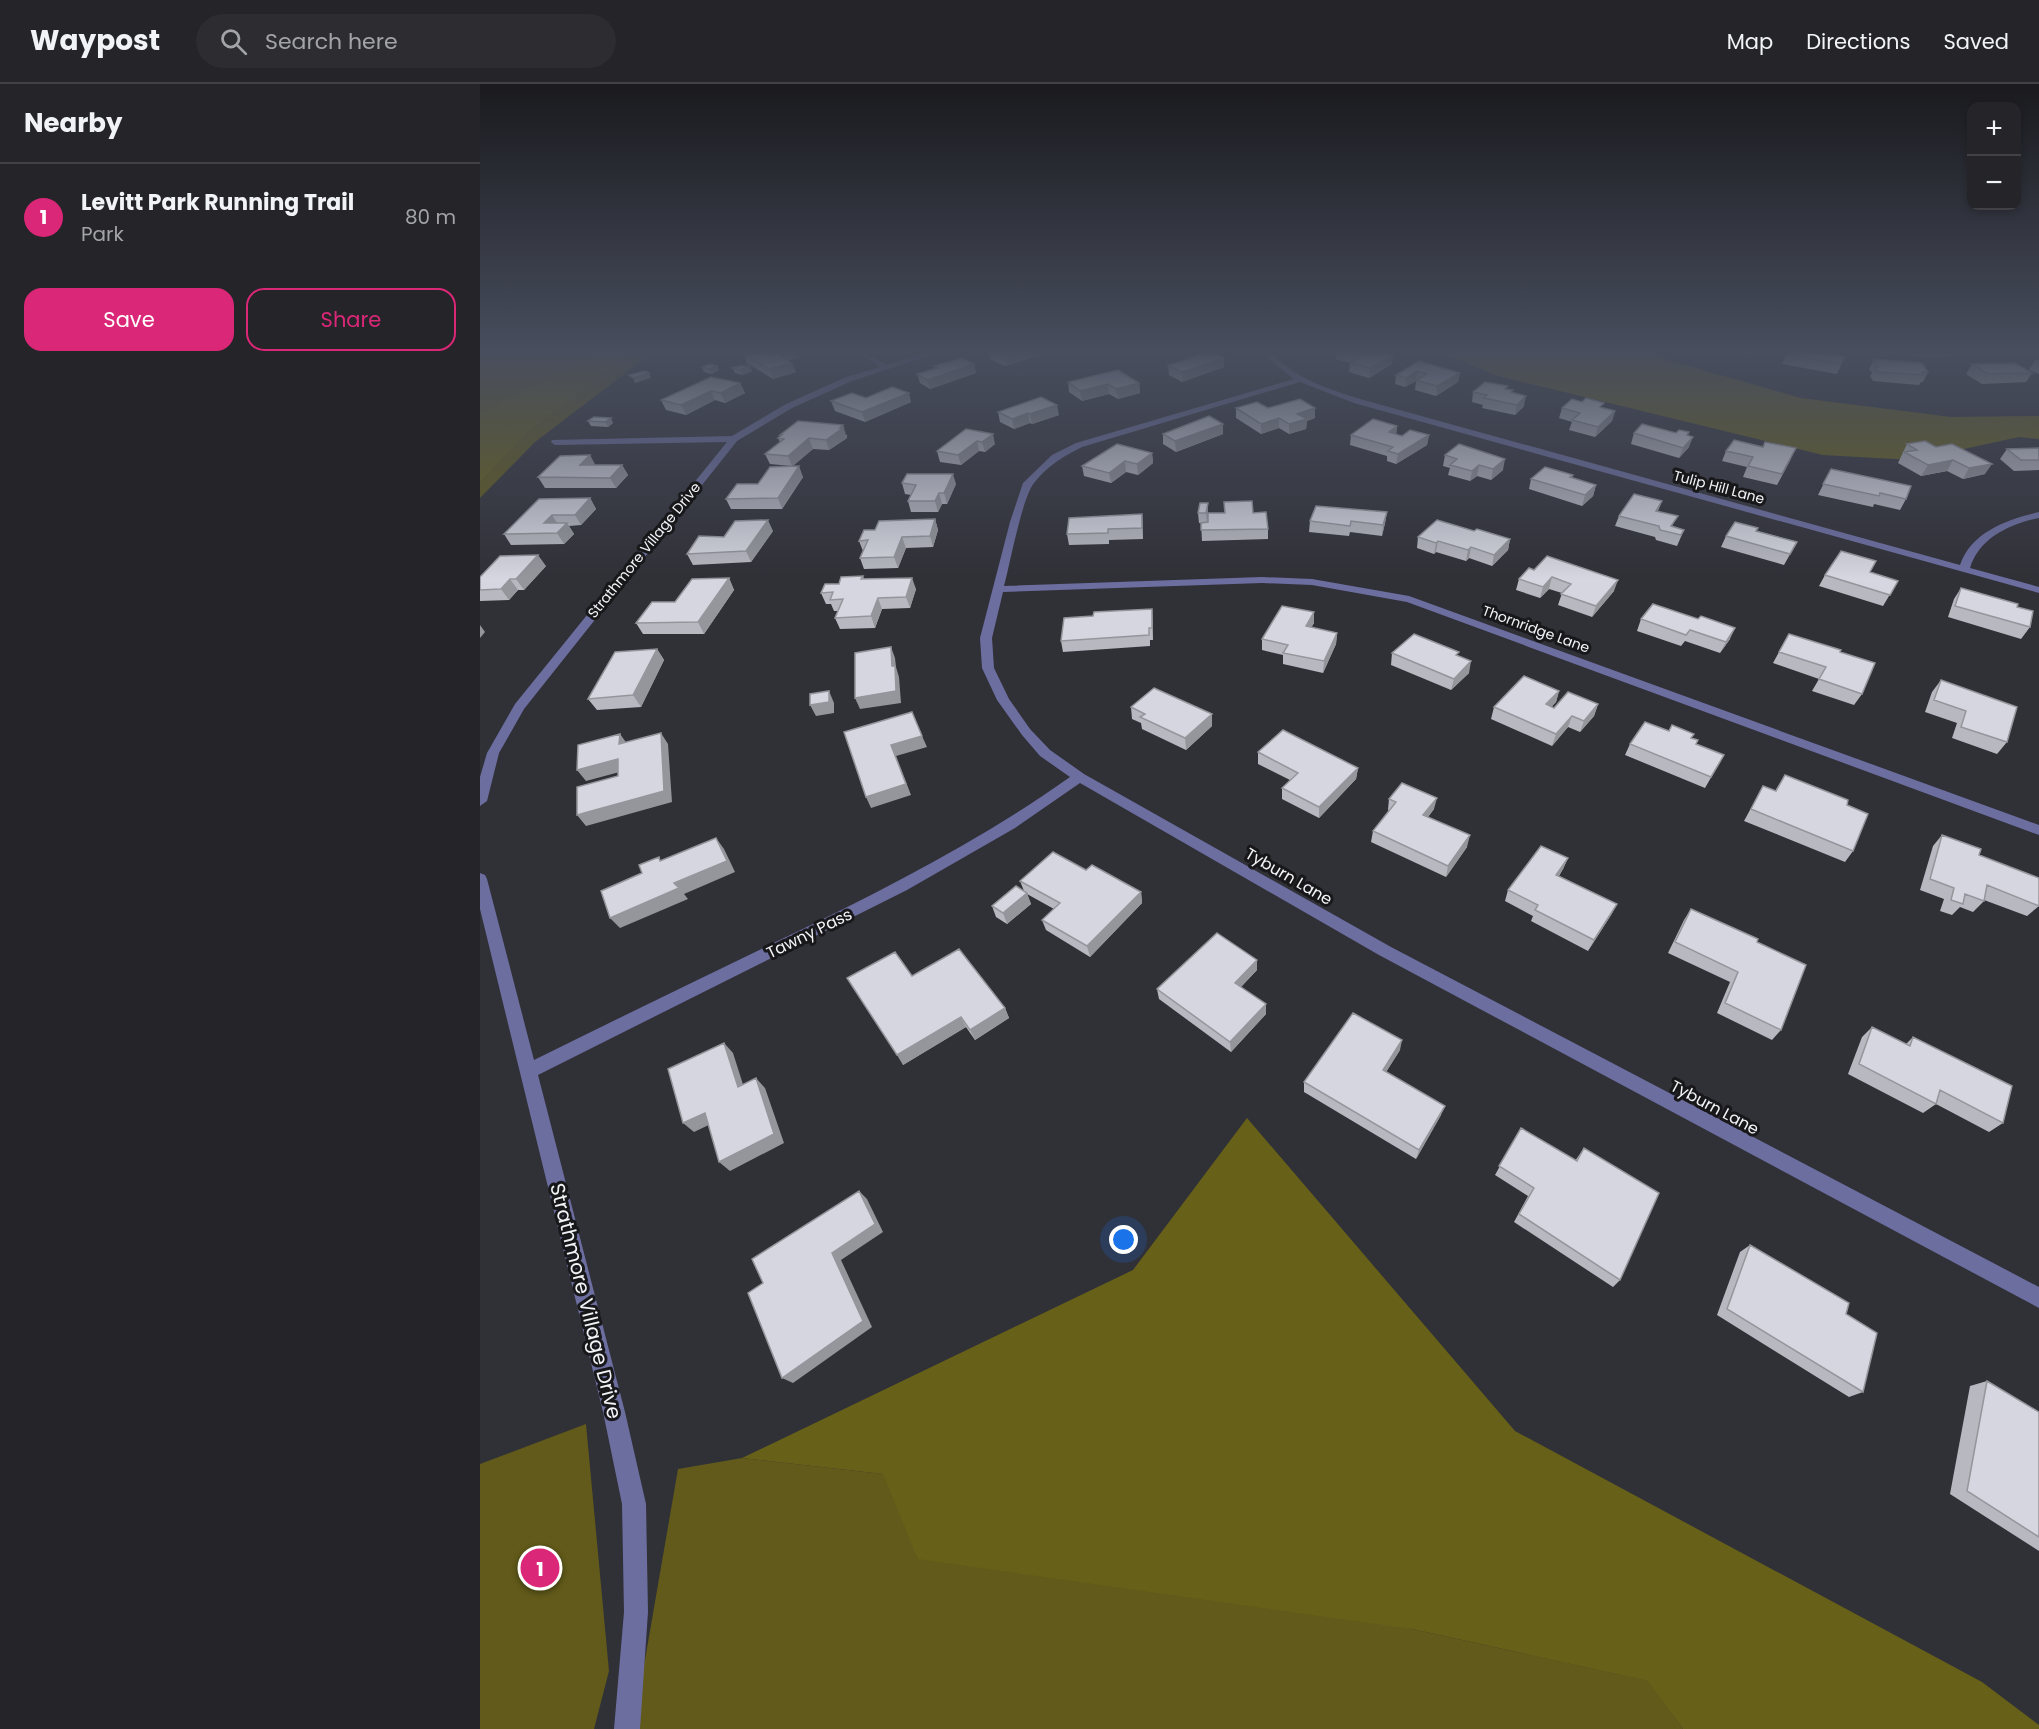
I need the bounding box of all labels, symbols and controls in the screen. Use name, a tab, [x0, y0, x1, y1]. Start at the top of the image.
search box	[196, 14, 616, 68]
text: Waypost	[30, 21, 160, 60]
icon: search	[217, 25, 250, 58]
text: Search here	[265, 26, 398, 57]
text: Map	[1727, 27, 1773, 56]
text: Directions	[1806, 27, 1910, 56]
text: Saved	[1943, 27, 2009, 56]
map controls	[1967, 102, 2021, 210]
button: +	[1967, 102, 2021, 156]
text: Nearby	[24, 105, 122, 141]
button: −	[1967, 156, 2021, 210]
text: Levitt Park Running Trail	[81, 187, 354, 218]
text: 1	[40, 203, 47, 231]
text: 80 m	[405, 203, 456, 231]
text: Park	[81, 220, 124, 248]
button: Save	[24, 288, 234, 351]
button: Share	[246, 288, 456, 351]
street label: Tulip Hill Lane	[1671, 465, 1767, 509]
street label: Strathmore Village Drive	[583, 478, 705, 622]
street label: Thornridge Lane	[1480, 600, 1593, 658]
street label: Tyburn Lane	[1241, 842, 1337, 911]
street label: Tawny Pass	[762, 903, 856, 964]
street label: Tyburn Lane	[1667, 1074, 1763, 1140]
street label: Strathmore Village Drive	[543, 1180, 629, 1422]
your location	[1109, 1225, 1138, 1254]
pin: 1	[520, 1546, 560, 1590]

